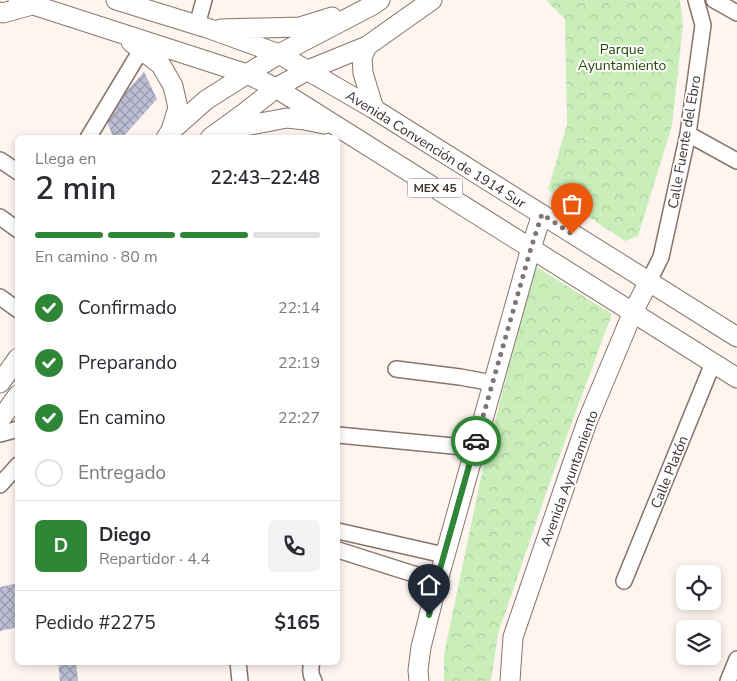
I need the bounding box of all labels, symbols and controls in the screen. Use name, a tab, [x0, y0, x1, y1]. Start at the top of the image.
park label: Parque Ayuntamiento	[578, 40, 666, 75]
street label: Calle Fuente del Ebro	[663, 74, 706, 210]
street label: Avenida Convención de 1914 Sur	[342, 86, 529, 213]
text: Llega en	[35, 148, 96, 170]
text: 22:43–22:48	[210, 165, 320, 191]
text: 2 min	[35, 167, 117, 210]
road number: MEX 45	[408, 178, 462, 198]
pin	[551, 183, 593, 234]
icon: bag	[558, 190, 586, 218]
text: En camino · 80 m	[35, 246, 158, 268]
icon: check	[35, 294, 63, 322]
text: Confirmado	[78, 295, 177, 321]
text: 22:14	[278, 297, 320, 319]
icon: check	[35, 349, 63, 377]
text: Preparando	[78, 350, 177, 376]
text: 22:19	[278, 352, 320, 374]
icon: check	[35, 404, 63, 432]
text: En camino	[78, 405, 166, 431]
text: 22:27	[278, 407, 320, 429]
street label: Avenida Ayuntamiento	[536, 407, 603, 549]
courier	[451, 416, 501, 466]
icon: car	[462, 427, 490, 455]
street label: Calle Platón	[646, 433, 693, 511]
text: Entregado	[78, 460, 166, 486]
button: phone	[268, 520, 320, 572]
text: Diego	[99, 522, 151, 548]
text: D	[54, 533, 68, 559]
text: Repartidor · 4.4	[99, 548, 210, 570]
pin	[408, 564, 450, 615]
map controls	[676, 565, 721, 665]
button: locate	[676, 565, 721, 610]
icon: home	[415, 571, 443, 599]
text: Pedido #2275	[35, 610, 156, 636]
text: $165	[274, 610, 320, 636]
button: layers	[676, 620, 721, 665]

